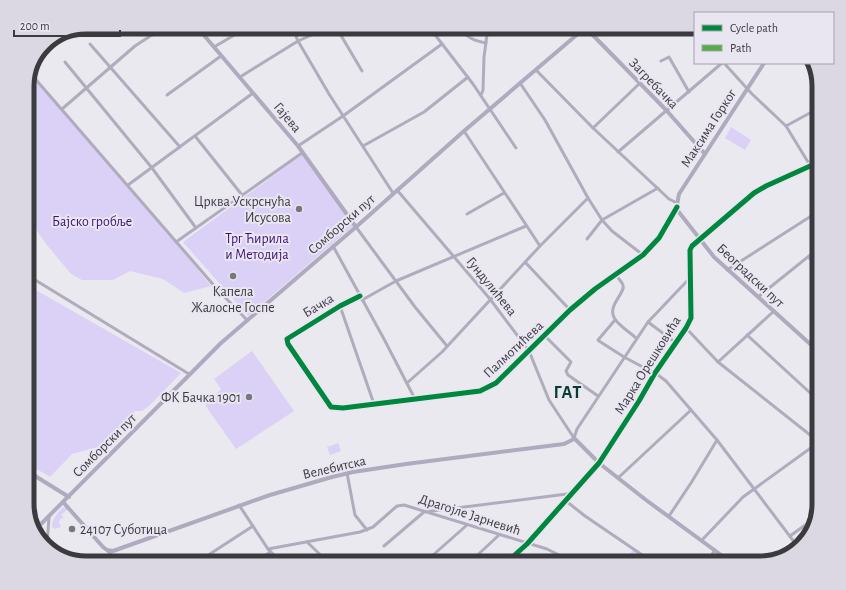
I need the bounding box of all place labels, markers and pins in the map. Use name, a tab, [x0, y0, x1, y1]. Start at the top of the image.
place label: Црква Ускрснућа Исусова	[194, 195, 292, 225]
marker: Црква Ускрснућа Исусова	[294, 204, 304, 214]
marker: Капела Жалосне Госпе	[228, 271, 238, 281]
place label: Капела Жалосне Госпе	[191, 285, 275, 315]
place label: ФК Бачка 1901	[161, 391, 241, 405]
marker: ФК Бачка 1901	[244, 392, 254, 402]
place label: 24107 Суботица	[80, 523, 168, 537]
marker: 24107 Суботица	[67, 524, 77, 534]

